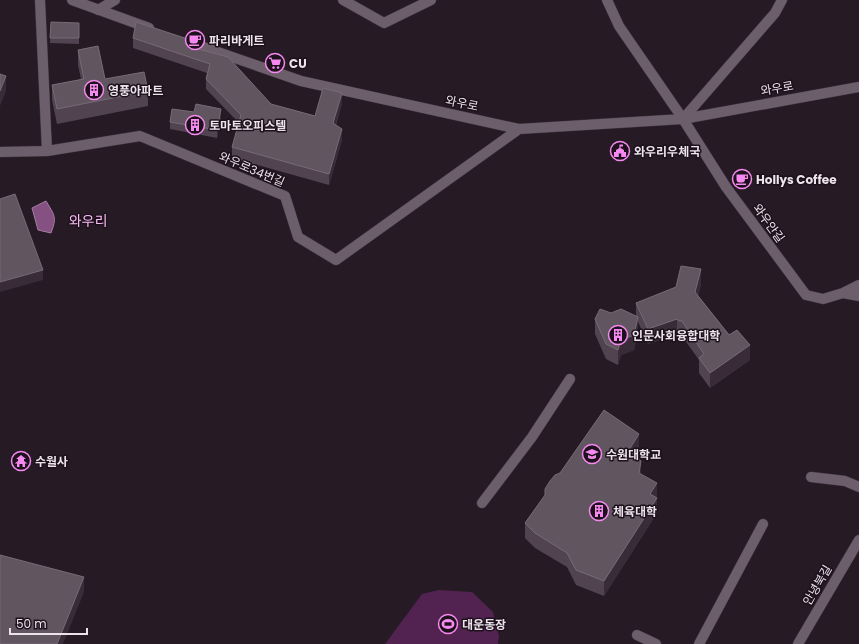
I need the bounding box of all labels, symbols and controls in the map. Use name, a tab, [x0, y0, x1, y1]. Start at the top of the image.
cafe icon: 파리바게트	[184, 29, 206, 51]
place label: 파리바게트	[209, 32, 264, 49]
supermarket icon: CU	[264, 52, 286, 74]
place label: CU	[289, 55, 307, 72]
street label: 와우로	[759, 77, 795, 99]
building icon: 영풍아파트	[83, 79, 105, 101]
place label: 영풍아파트	[108, 82, 163, 99]
street label: 와우로	[444, 91, 480, 115]
building icon: 토마토오피스텔	[184, 114, 206, 136]
place label: 토마토오피스텔	[209, 117, 286, 134]
public building icon: 와우리우체국	[609, 140, 631, 162]
place label: 와우리우체국	[634, 143, 700, 160]
street label: 와우로34번길	[217, 148, 287, 190]
cafe icon: Hollys Coffee	[731, 168, 753, 190]
place label: Hollys Coffee	[756, 171, 837, 188]
street label: 와우안길	[749, 200, 789, 246]
district label: 와우리	[69, 211, 107, 231]
building icon: 인문사회융합대학	[607, 324, 629, 346]
place label: 인문사회융합대학	[632, 327, 720, 344]
school or university icon: 수원대학교	[581, 443, 603, 465]
place label: 수원대학교	[606, 446, 661, 463]
temple icon: 수월사	[10, 450, 32, 472]
place label: 수월사	[35, 453, 68, 470]
building icon: 체육대학	[588, 500, 610, 522]
place label: 체육대학	[613, 503, 657, 520]
street label: 안녕북길	[799, 562, 835, 608]
scale bar	[10, 610, 87, 636]
sports icon: 대운동장	[437, 613, 459, 635]
text: 50 m	[16, 615, 47, 632]
place label: 대운동장	[462, 616, 506, 633]

